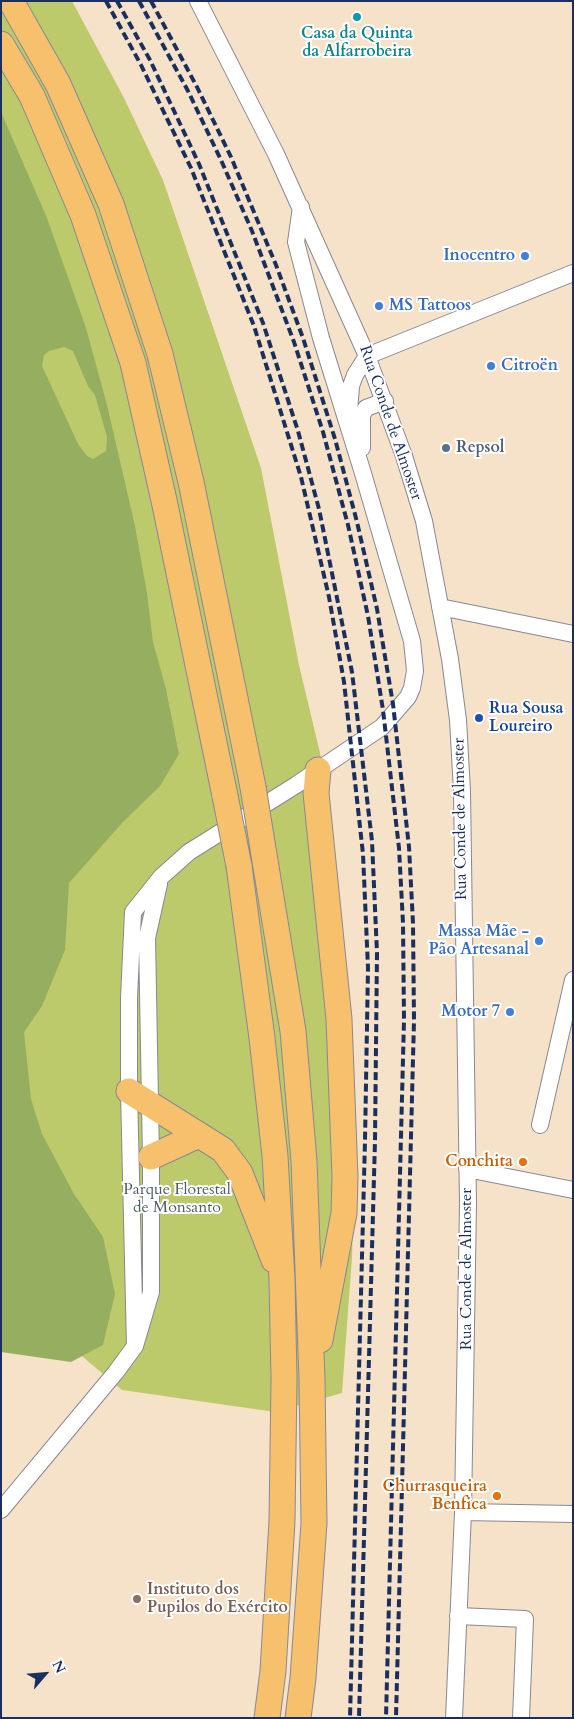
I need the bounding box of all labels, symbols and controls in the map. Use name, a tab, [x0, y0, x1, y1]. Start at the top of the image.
marker: Casa da Quinta da Alfarrobeira	[351, 11, 363, 23]
place label: Casa da Quinta da Alfarrobeira	[301, 24, 413, 62]
place label: Inocentro	[443, 246, 515, 266]
marker: Inocentro	[519, 250, 531, 262]
place label: MS Tattoos	[389, 296, 471, 316]
marker: MS Tattoos	[373, 300, 385, 312]
street label: Rua Conde de Almoster	[354, 343, 426, 503]
place label: Citroën	[501, 356, 558, 376]
marker: Citroën	[485, 360, 497, 372]
place label: Repsol	[456, 438, 504, 458]
marker: Repsol	[440, 442, 452, 454]
place label: Rua Sousa Loureiro	[489, 699, 563, 737]
marker: Rua Sousa Loureiro	[473, 712, 485, 724]
street label: Rua Conde de Almoster	[450, 738, 472, 900]
place label: Massa Mãe - Pão Artesanal	[428, 922, 529, 960]
marker: Massa Mãe - Pão Artesanal	[533, 935, 545, 947]
place label: Motor 7	[441, 1002, 500, 1022]
marker: Motor 7	[504, 1006, 516, 1018]
place label: Conchita	[445, 1152, 513, 1172]
marker: Conchita	[517, 1156, 529, 1168]
park label: Parque Florestal de Monsanto	[123, 1180, 231, 1218]
street label: Rua Conde de Almoster	[457, 1188, 477, 1350]
place label: Churrasqueira Benfica	[383, 1477, 487, 1515]
marker: Churrasqueira Benfica	[491, 1490, 503, 1502]
place label: Instituto dos Pupilos do Exército	[147, 1580, 288, 1618]
marker: Instituto dos Pupilos do Exército	[131, 1593, 143, 1605]
north arrow	[20, 1649, 70, 1699]
text: N	[48, 1657, 70, 1677]

